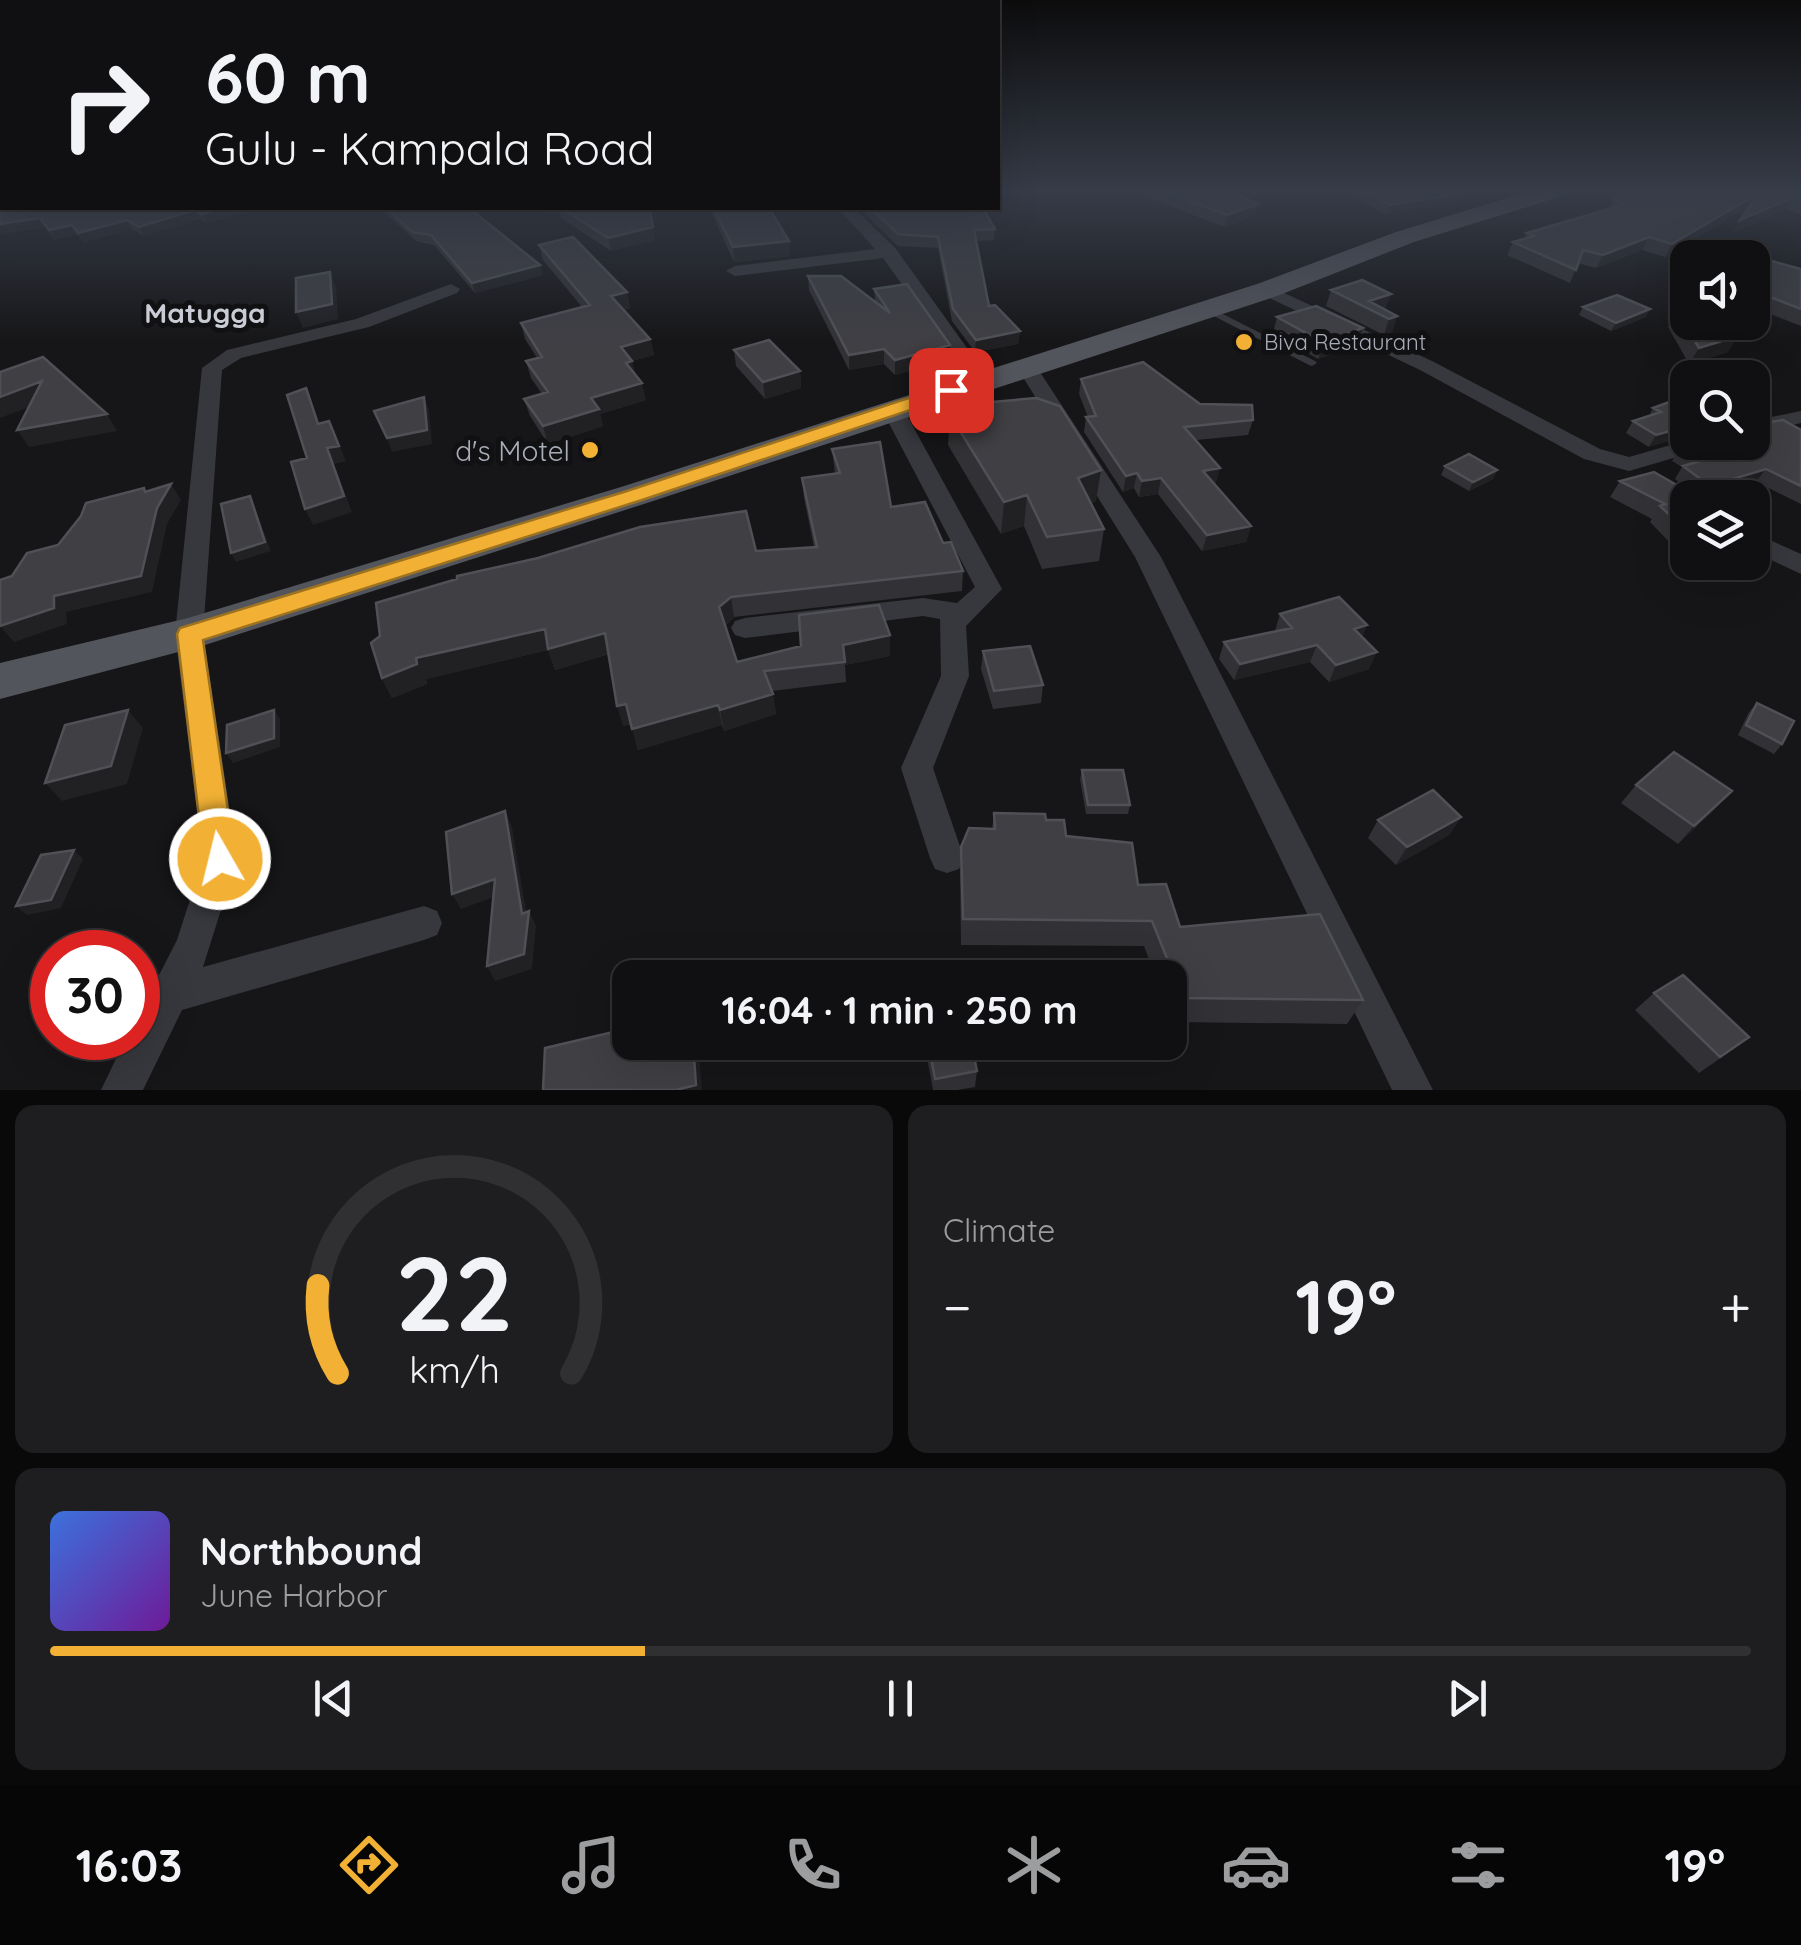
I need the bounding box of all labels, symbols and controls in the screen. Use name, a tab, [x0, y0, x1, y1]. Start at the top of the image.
text: 60 m	[205, 33, 371, 121]
icon: right	[40, 40, 170, 170]
text: Gulu - Kampala Road	[205, 120, 655, 176]
map controls	[1670, 240, 1770, 580]
button: sound	[1670, 240, 1770, 340]
district label: Matugga	[144, 295, 266, 330]
place label: Biva Restaurant	[1264, 328, 1426, 356]
marker: Biva Restaurant	[1233, 331, 1255, 353]
pin	[909, 348, 994, 433]
button: search	[1670, 360, 1770, 460]
icon: arrive	[924, 363, 979, 418]
place label: d's Motel	[455, 433, 570, 468]
marker: d's Motel	[579, 439, 601, 461]
button: layers	[1670, 480, 1770, 580]
position arrow	[168, 807, 272, 911]
speed limit sign: 30	[30, 930, 160, 1060]
text: 16:04 · 1 min · 250 m	[722, 986, 1077, 1034]
text: Climate	[943, 1210, 1055, 1250]
text: 22	[395, 1227, 513, 1357]
text: 19°	[1295, 1259, 1396, 1353]
text: −	[943, 1272, 972, 1341]
text: +	[1720, 1272, 1751, 1341]
text: km/h	[409, 1347, 499, 1392]
text: Northbound	[200, 1527, 422, 1575]
text: June Harbor	[200, 1575, 388, 1615]
icon: previous	[306, 1671, 361, 1726]
icon: pause	[873, 1671, 928, 1726]
icon: next	[1440, 1671, 1495, 1726]
icon: directions	[334, 1830, 404, 1900]
icon: music	[556, 1830, 626, 1900]
icon: phone	[778, 1830, 848, 1900]
icon: climate	[999, 1830, 1069, 1900]
icon: car	[1221, 1830, 1291, 1900]
icon: filters	[1443, 1830, 1513, 1900]
text: 16:03	[76, 1837, 182, 1893]
text: 19°	[1664, 1837, 1725, 1893]

